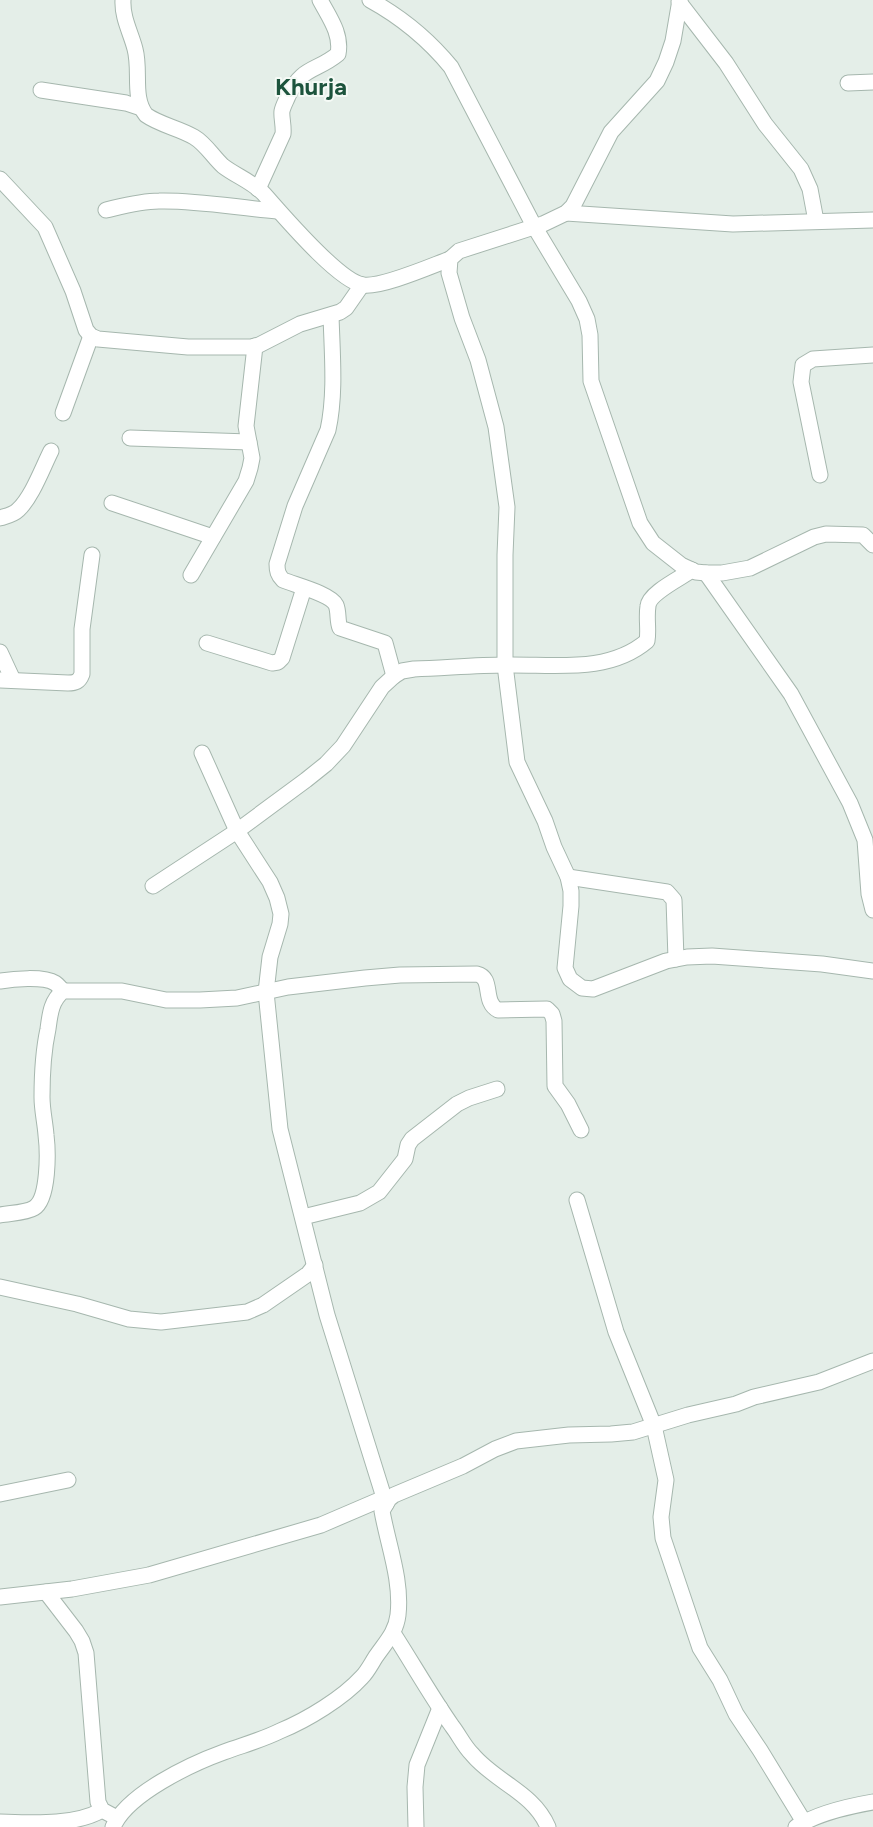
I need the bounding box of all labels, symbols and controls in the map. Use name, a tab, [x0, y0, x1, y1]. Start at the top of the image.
district label: Khurja	[275, 72, 347, 101]

